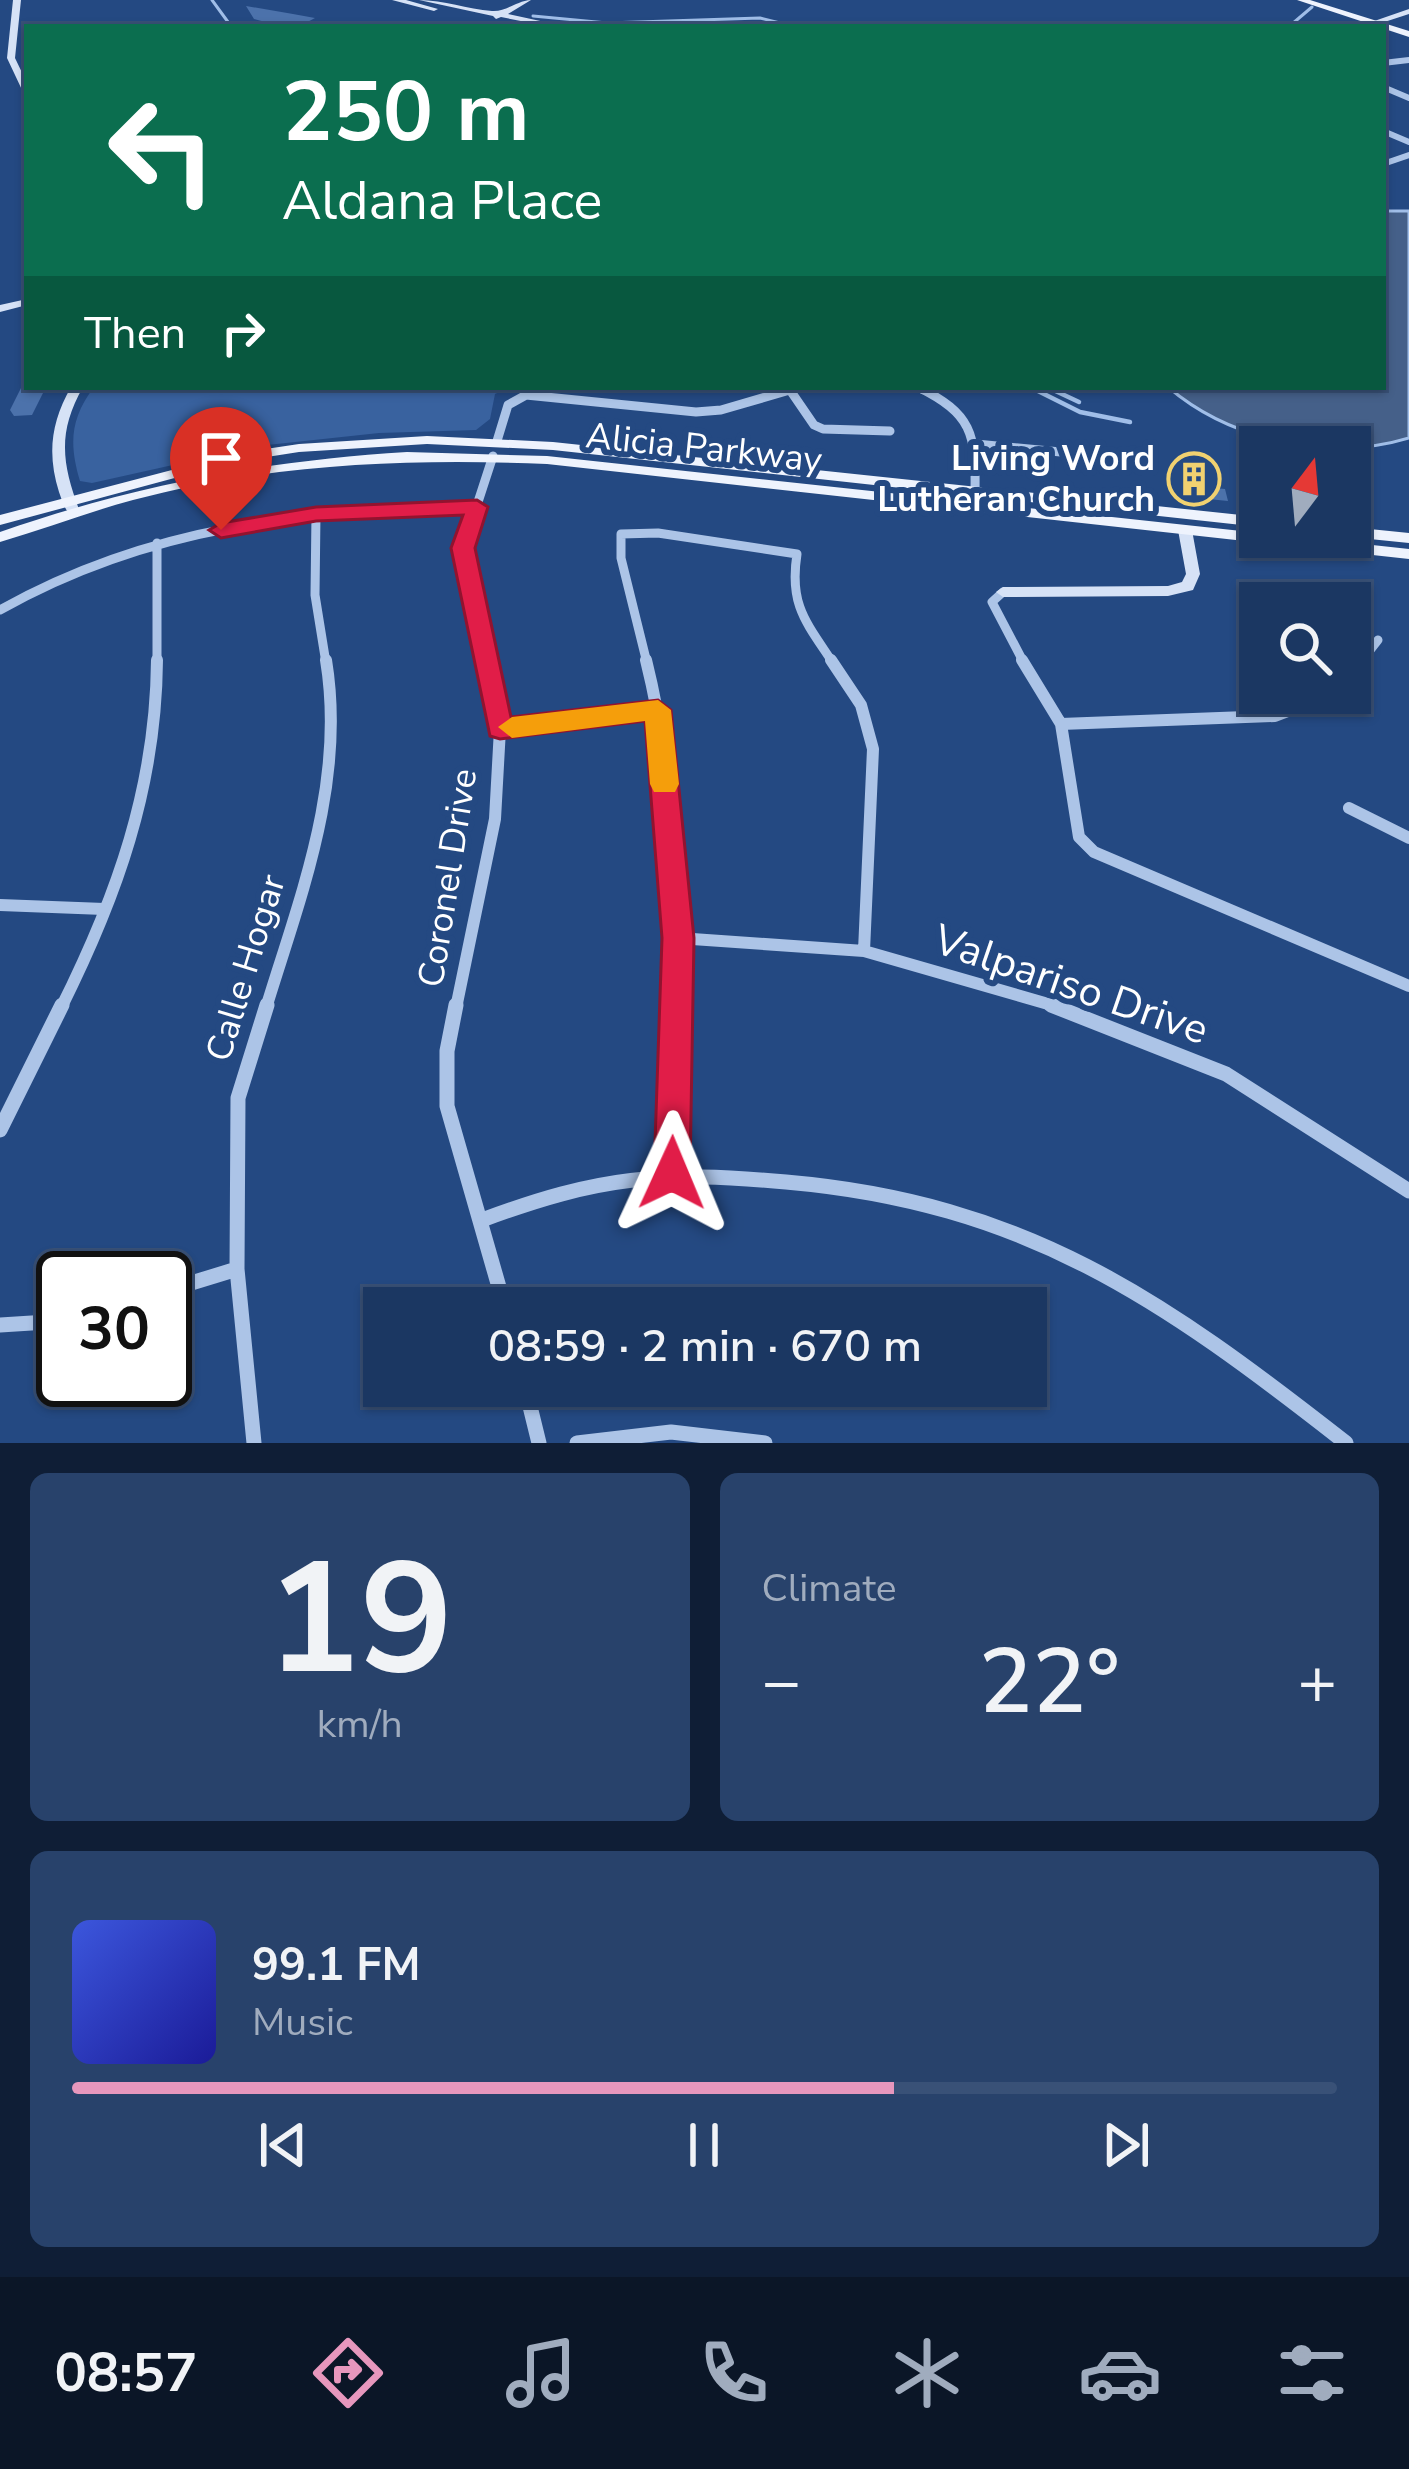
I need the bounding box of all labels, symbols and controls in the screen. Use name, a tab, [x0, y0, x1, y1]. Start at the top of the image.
text: 250 m	[282, 55, 530, 170]
icon: left	[84, 72, 240, 228]
text: Aldana Place	[282, 164, 602, 238]
icon: right	[210, 300, 276, 366]
text: Then	[84, 303, 186, 364]
pin	[170, 407, 272, 530]
street label: Alicia Parkway	[583, 411, 825, 485]
icon: arrive	[188, 425, 254, 491]
north arrow	[1239, 426, 1371, 558]
map controls	[1239, 426, 1371, 714]
place label: Living Word Lutheran Church	[877, 434, 1155, 524]
building icon: Living Word Lutheran Church	[1166, 451, 1222, 507]
button: search	[1239, 582, 1371, 714]
street label: Coronel Drive	[407, 765, 489, 991]
street label: Calle Hogar	[194, 869, 298, 1067]
street label: Valpariso Drive	[925, 911, 1216, 1059]
position arrow	[609, 1110, 735, 1236]
speed limit sign: 30	[36, 1251, 192, 1407]
text: 08:59 · 2 min · 670 m	[488, 1316, 922, 1377]
text: 19	[266, 1513, 453, 1726]
text: Climate	[762, 1562, 897, 1615]
text: 22°	[978, 1621, 1120, 1744]
text: −	[762, 1637, 801, 1727]
text: +	[1297, 1637, 1337, 1727]
text: km/h	[317, 1698, 403, 1751]
text: 99.1 FM	[252, 1935, 421, 1996]
text: Music	[252, 1996, 353, 2049]
icon: previous	[250, 2112, 316, 2178]
icon: pause	[671, 2112, 737, 2178]
icon: next	[1093, 2112, 1159, 2178]
icon: directions	[306, 2331, 390, 2415]
icon: music	[499, 2331, 583, 2415]
icon: phone	[692, 2331, 776, 2415]
icon: climate	[885, 2331, 969, 2415]
icon: car	[1078, 2331, 1162, 2415]
icon: filters	[1270, 2331, 1354, 2415]
text: 08:57	[54, 2336, 197, 2410]

